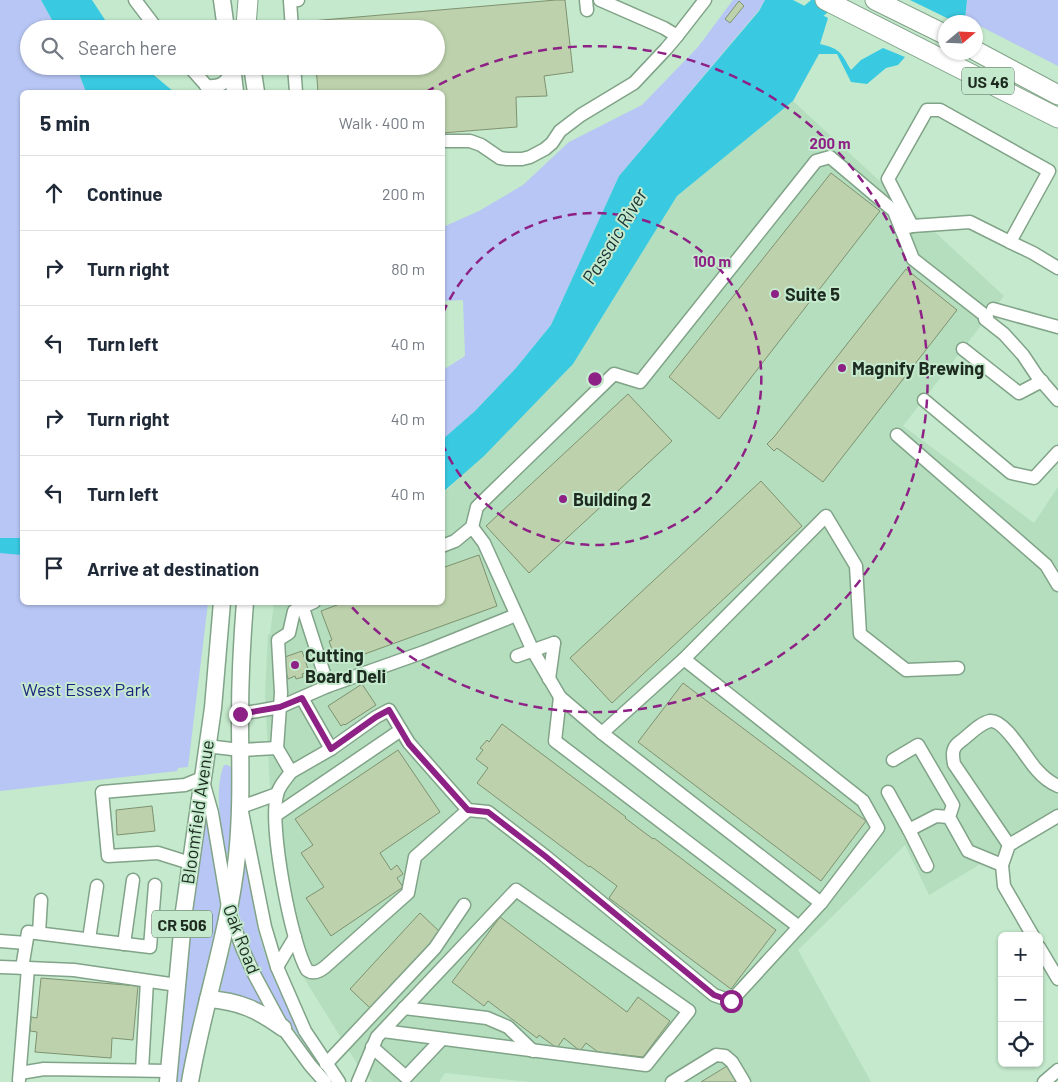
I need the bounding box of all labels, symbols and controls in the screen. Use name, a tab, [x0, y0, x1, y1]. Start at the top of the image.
north arrow	[938, 15, 983, 60]
search box	[20, 20, 445, 75]
icon: search	[38, 34, 66, 62]
text: Search here	[78, 36, 177, 59]
road number: US 46	[962, 68, 1014, 94]
text: 5 min	[40, 110, 90, 135]
text: Walk · 400 m	[339, 113, 425, 132]
text: 200 m	[809, 134, 851, 152]
icon: ahead	[40, 179, 68, 207]
text: Continue	[87, 182, 163, 205]
water label: Passaic River	[577, 183, 652, 288]
text: 200 m	[382, 184, 425, 203]
text: 100 m	[693, 252, 731, 270]
icon: right	[40, 254, 68, 282]
text: Turn right	[87, 257, 169, 280]
text: 80 m	[391, 259, 425, 278]
place label: Suite 5	[785, 283, 840, 305]
marker: Suite 5	[769, 288, 781, 300]
icon: left	[40, 329, 68, 357]
text: Turn left	[87, 332, 158, 355]
text: 40 m	[391, 334, 425, 353]
place label: Magnify Brewing	[852, 357, 984, 379]
marker: Magnify Brewing	[836, 362, 848, 374]
centre of rings	[586, 370, 604, 388]
icon: right	[40, 404, 68, 432]
text: Turn right	[87, 407, 169, 430]
text: 40 m	[391, 409, 425, 428]
icon: left	[40, 479, 68, 507]
text: Turn left	[87, 482, 158, 505]
text: 40 m	[391, 484, 425, 503]
place label: Building 2	[573, 488, 651, 510]
marker: Building 2	[557, 493, 569, 505]
icon: arrive	[40, 554, 68, 582]
text: Arrive at destination	[87, 557, 259, 580]
place label: Cutting Board Deli	[305, 644, 386, 687]
marker: Cutting Board Deli	[289, 659, 301, 671]
park label: West Essex Park	[22, 678, 150, 700]
route end	[229, 703, 252, 726]
street label: Bloomfield Avenue	[176, 739, 218, 885]
street label: Oak Road	[219, 901, 265, 977]
road number: CR 506	[152, 911, 212, 938]
map controls	[998, 932, 1043, 1067]
button: +	[998, 932, 1043, 977]
button: −	[998, 977, 1043, 1022]
route start	[720, 990, 743, 1013]
button: locate	[998, 1022, 1043, 1067]

